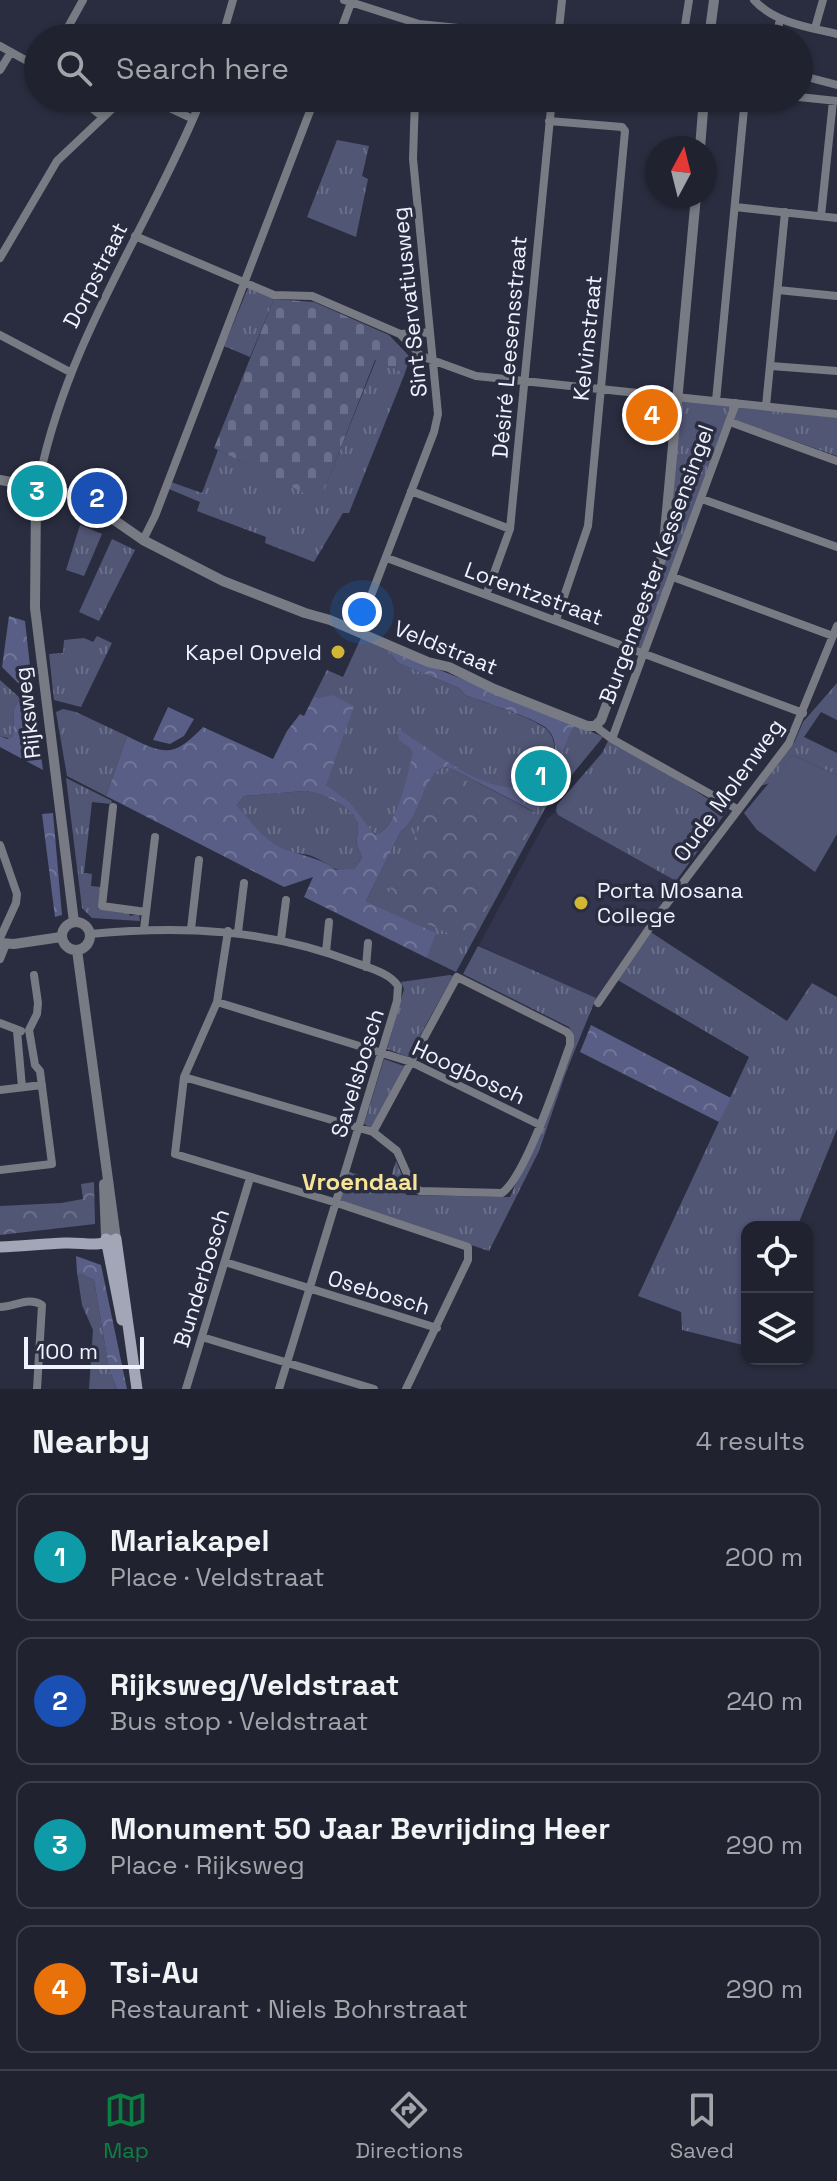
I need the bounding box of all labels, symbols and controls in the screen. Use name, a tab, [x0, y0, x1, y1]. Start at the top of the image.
search box	[24, 24, 813, 112]
icon: search	[52, 46, 96, 90]
text: Search here	[116, 49, 289, 88]
north arrow	[645, 136, 717, 208]
street label: Sint Servatiusweg	[385, 206, 433, 398]
street label: Dorpstraat	[56, 218, 134, 332]
street label: Désiré Leesensstraat	[485, 235, 533, 459]
street label: Kelvinstraat	[566, 274, 608, 402]
pin: 4	[626, 385, 678, 445]
street label: Burgemeester Kessensingel	[592, 421, 720, 707]
pin: 3	[11, 461, 63, 521]
pin: 2	[71, 468, 123, 528]
street label: Lorentzstraat	[461, 555, 607, 631]
your location	[342, 592, 382, 632]
street label: Veldstraat	[390, 614, 502, 680]
place label: Kapel Opveld	[185, 638, 322, 666]
marker: Kapel Opveld	[329, 643, 347, 661]
street label: Rijksweg	[7, 666, 47, 760]
street label: Oude Molenweg	[667, 713, 789, 867]
pin: 1	[515, 746, 567, 806]
place label: Porta Mosana College	[597, 876, 743, 929]
marker: Porta Mosana College	[572, 894, 590, 912]
street label: Savelsbosch	[324, 1005, 390, 1141]
street label: Hoogbosch	[408, 1034, 530, 1110]
district label: Vroendaal	[302, 1166, 418, 1197]
street label: Bunderbosch	[167, 1206, 235, 1350]
map controls	[741, 1221, 813, 1365]
button: locate	[741, 1221, 813, 1293]
street label: Osebosch	[325, 1263, 433, 1321]
button: layers	[741, 1293, 813, 1365]
scale bar	[24, 1333, 144, 1369]
text: 100 m	[36, 1337, 98, 1365]
text: Nearby	[32, 1420, 150, 1463]
text: 4 results	[696, 1424, 805, 1458]
text: Mariakapel	[110, 1521, 269, 1560]
text: 1	[54, 1540, 66, 1574]
text: 200 m	[725, 1540, 803, 1574]
text: Place · Veldstraat	[110, 1560, 325, 1594]
text: Rijksweg/Veldstraat	[110, 1665, 399, 1704]
text: 2	[52, 1684, 68, 1718]
text: 240 m	[726, 1684, 803, 1718]
text: Bus stop · Veldstraat	[110, 1704, 368, 1738]
text: Monument 50 Jaar Bevrijding Heer	[110, 1809, 610, 1848]
text: 3	[52, 1828, 68, 1862]
text: 290 m	[726, 1828, 803, 1862]
text: Place · Rijksweg	[110, 1848, 305, 1882]
text: Tsi-Au	[110, 1953, 199, 1992]
text: 4	[52, 1972, 68, 2006]
text: 290 m	[726, 1972, 803, 2006]
text: Restaurant · Niels Bohrstraat	[110, 1992, 468, 2026]
tab: Map	[103, 2088, 149, 2164]
tab: Directions	[355, 2088, 463, 2164]
tab: Saved	[670, 2088, 734, 2164]

